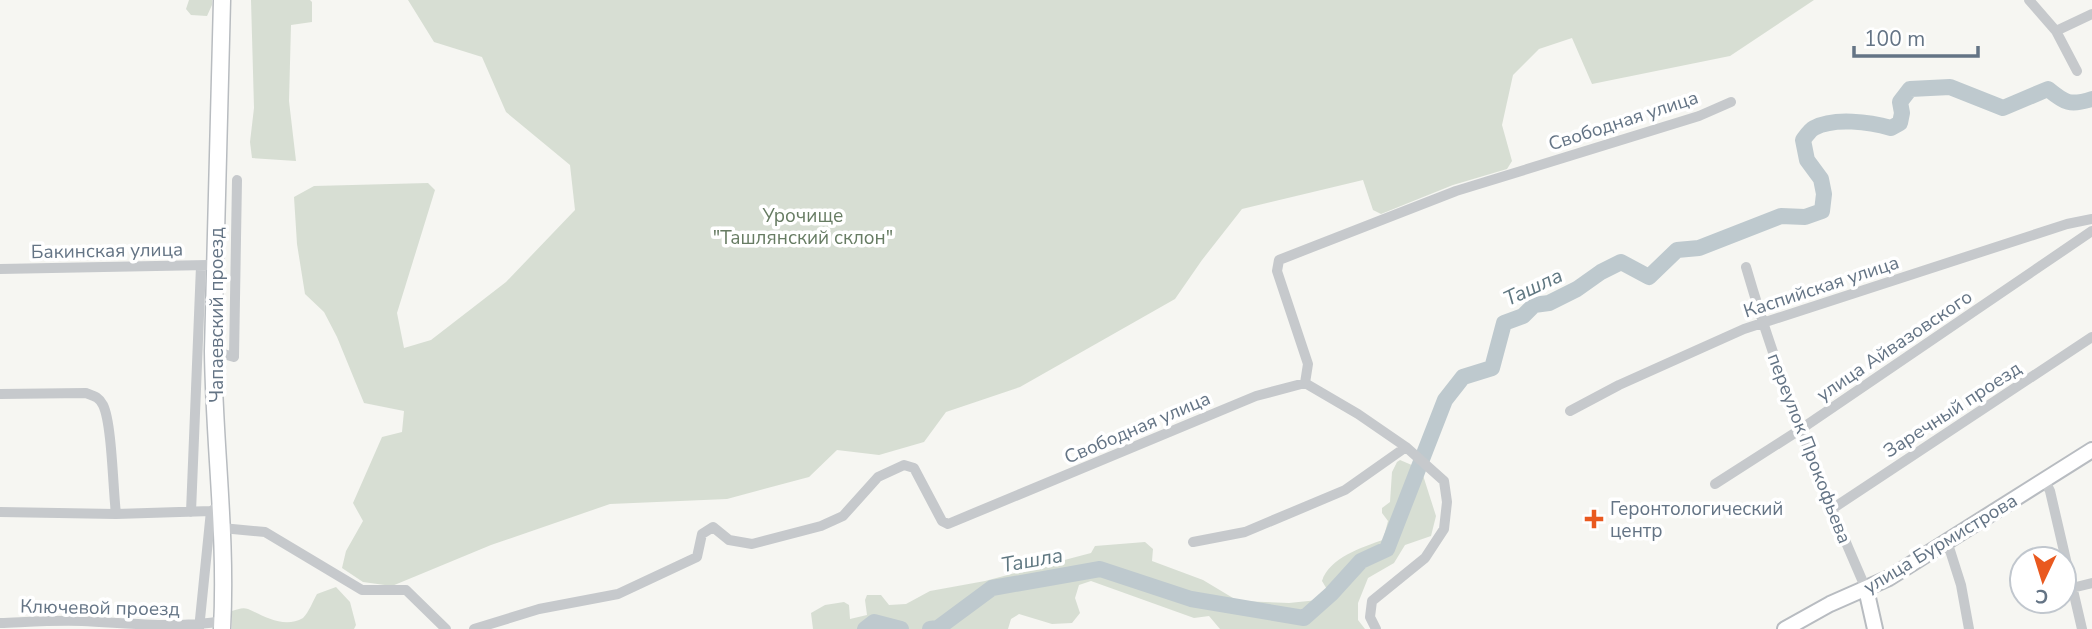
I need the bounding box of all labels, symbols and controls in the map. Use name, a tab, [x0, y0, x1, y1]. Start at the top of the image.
scale bar	[1854, 14, 1978, 58]
text: 100 m	[1864, 25, 1925, 53]
street label: Свободная улица	[1545, 84, 1702, 157]
park label: Урочище "Ташлянский склон"	[713, 203, 893, 251]
street label: Чапаевский проезд	[204, 227, 230, 403]
street label: Бакинская улица	[31, 237, 183, 265]
street label: Каспийская улица	[1740, 250, 1902, 324]
water label: Ташла	[1499, 261, 1567, 313]
street label: улица Айвазовского	[1812, 284, 1978, 408]
street label: переулок Прокофьева	[1761, 349, 1857, 547]
street label: Заречный проезд	[1878, 355, 2027, 464]
street label: Свободная улица	[1060, 385, 1214, 470]
street label: улица Бурмистрова	[1859, 488, 2022, 600]
place label: Геронтологический центр	[1610, 496, 1783, 544]
marker: Геронтологический центр	[1584, 509, 1604, 529]
water label: Ташла	[999, 541, 1065, 579]
north arrow	[2008, 545, 2078, 615]
text: С	[2034, 583, 2049, 609]
street label: Ключевой проезд	[20, 594, 180, 622]

